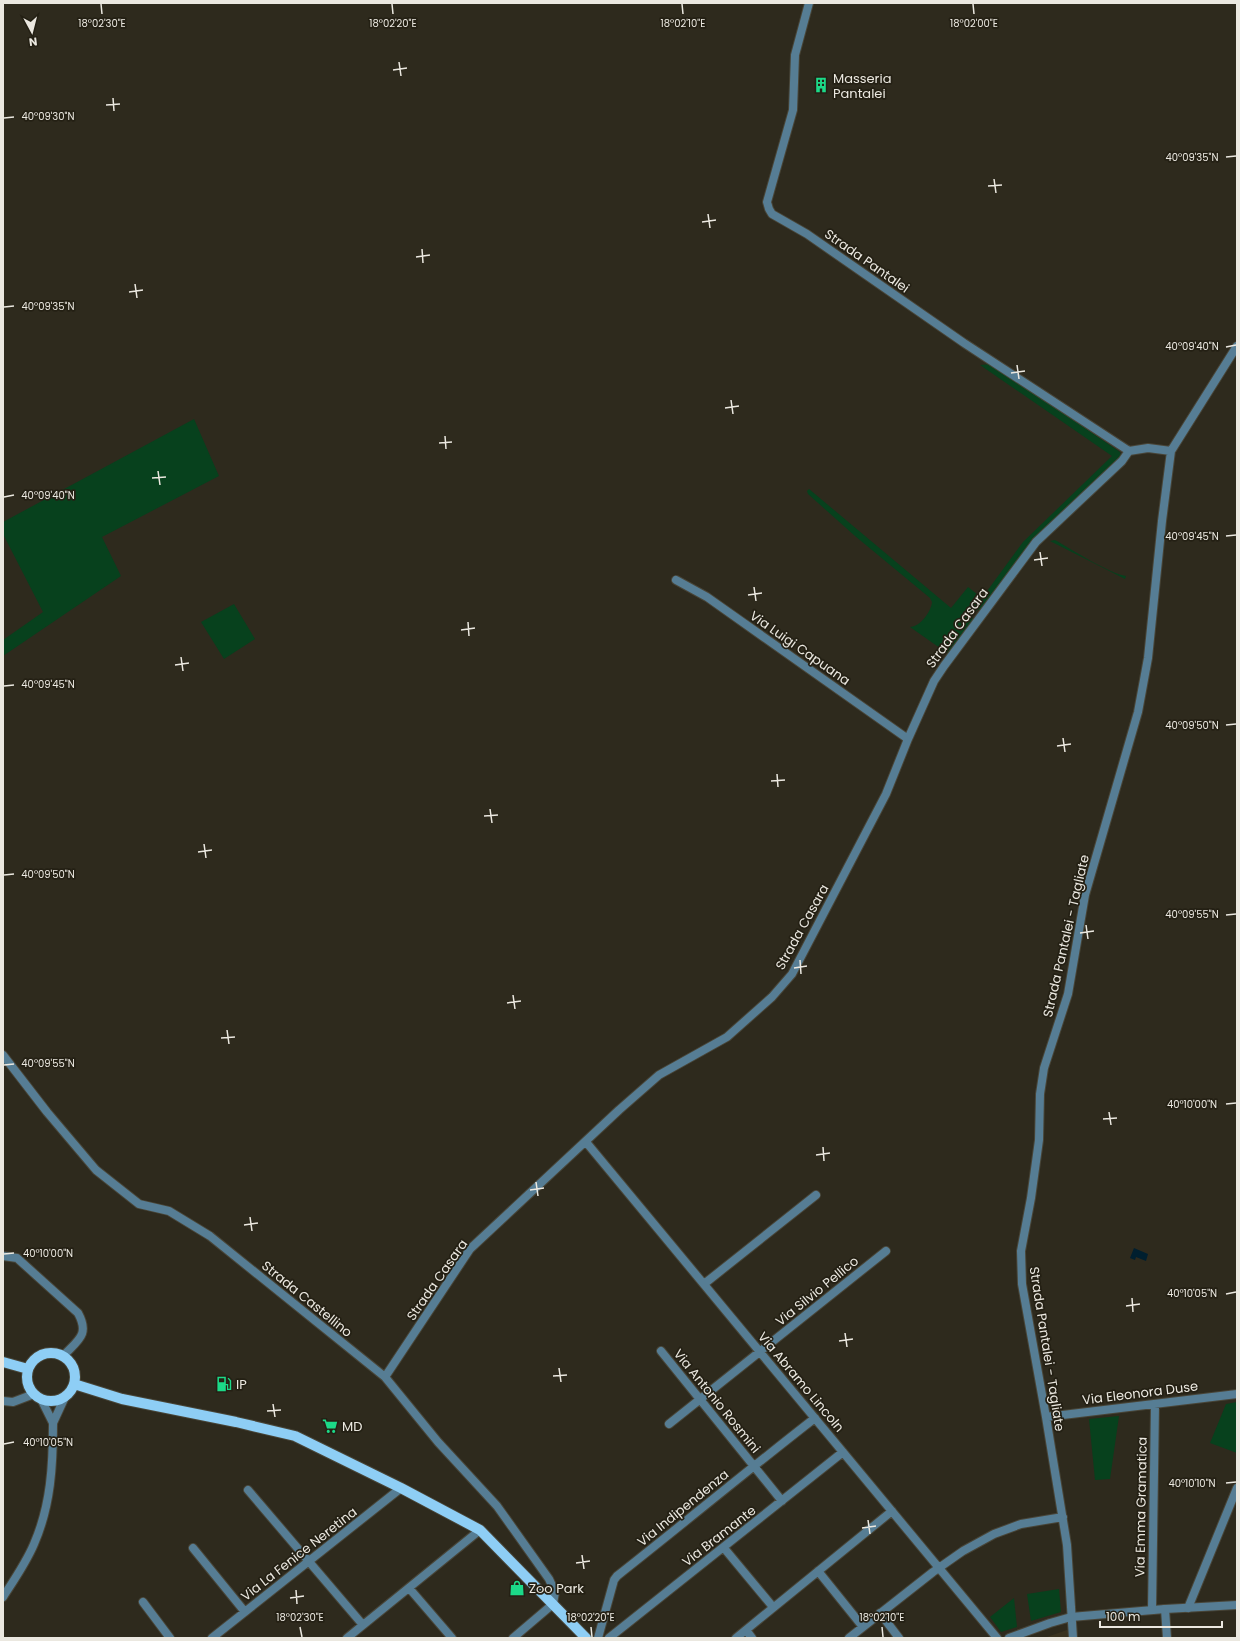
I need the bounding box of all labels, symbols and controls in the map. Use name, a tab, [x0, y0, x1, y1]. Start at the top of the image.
north arrow	[12, 12, 52, 52]
text: 18°02'30"E	[78, 16, 126, 31]
text: 18°02'20"E	[369, 16, 417, 31]
text: 18°02'10"E	[661, 16, 705, 31]
text: 18°02'00"E	[950, 16, 998, 31]
text: N	[28, 33, 38, 50]
place label: Masseria Pantalei	[833, 69, 891, 103]
building icon: Masseria Pantalei	[812, 76, 830, 94]
text: 40°09'30"N	[22, 109, 74, 124]
text: 40°09'35"N	[1166, 150, 1218, 165]
street label: Strada Pantalei	[821, 225, 913, 297]
text: 40°09'35"N	[22, 299, 74, 314]
text: 40°09'40"N	[1165, 339, 1219, 354]
text: 40°09'40"N	[21, 488, 75, 503]
text: 40°09'45"N	[1165, 529, 1219, 544]
street label: Strada Casara	[921, 584, 993, 672]
street label: Via Luigi Capuana	[746, 606, 854, 690]
text: 40°09'45"N	[21, 677, 75, 692]
text: 40°09'50"N	[1165, 718, 1219, 733]
street label: Strada Pantalei - Tagliate	[1038, 853, 1094, 1019]
text: 40°09'50"N	[21, 867, 75, 882]
street label: Strada Casara	[771, 881, 833, 973]
text: 40°09'55"N	[1165, 907, 1219, 922]
text: 40°09'55"N	[21, 1056, 75, 1071]
text: 40°10'00"N	[1167, 1097, 1217, 1112]
street label: Strada Casara	[402, 1236, 472, 1324]
text: 40°10'00"N	[23, 1246, 73, 1261]
street label: Via Silvio Pellico	[771, 1252, 863, 1330]
street label: Strada Castellino	[258, 1256, 356, 1342]
street label: Strada Pantalei - Tagliate	[1025, 1265, 1069, 1433]
text: 40°10'05"N	[1167, 1286, 1217, 1301]
street label: Via Abramo Lincoln	[753, 1328, 849, 1436]
street label: Via Antonio Rosmini	[669, 1345, 765, 1457]
fuel station icon: IP	[215, 1375, 233, 1393]
place label: IP	[236, 1375, 247, 1394]
street label: Via Eleonora Duse	[1081, 1376, 1199, 1410]
supermarket icon: MD	[321, 1417, 339, 1435]
place label: MD	[342, 1417, 362, 1436]
text: 40°10'05"N	[23, 1435, 73, 1450]
street label: Via Emma Gramatica	[1130, 1437, 1152, 1577]
street label: Via Indipendenza	[633, 1465, 733, 1551]
text: 40°10'10"N	[1168, 1476, 1216, 1491]
street label: Via Bramante	[678, 1501, 760, 1571]
street label: Via La Fenice Neretina	[237, 1503, 361, 1605]
shop icon: Zoo Park	[508, 1579, 526, 1597]
place label: Zoo Park	[529, 1579, 584, 1598]
scale bar	[1100, 1603, 1222, 1629]
text: 100 m	[1106, 1608, 1140, 1625]
text: 18°02'30"E	[276, 1610, 324, 1625]
text: 18°02'20"E	[567, 1610, 615, 1625]
text: 18°02'10"E	[860, 1610, 904, 1625]

